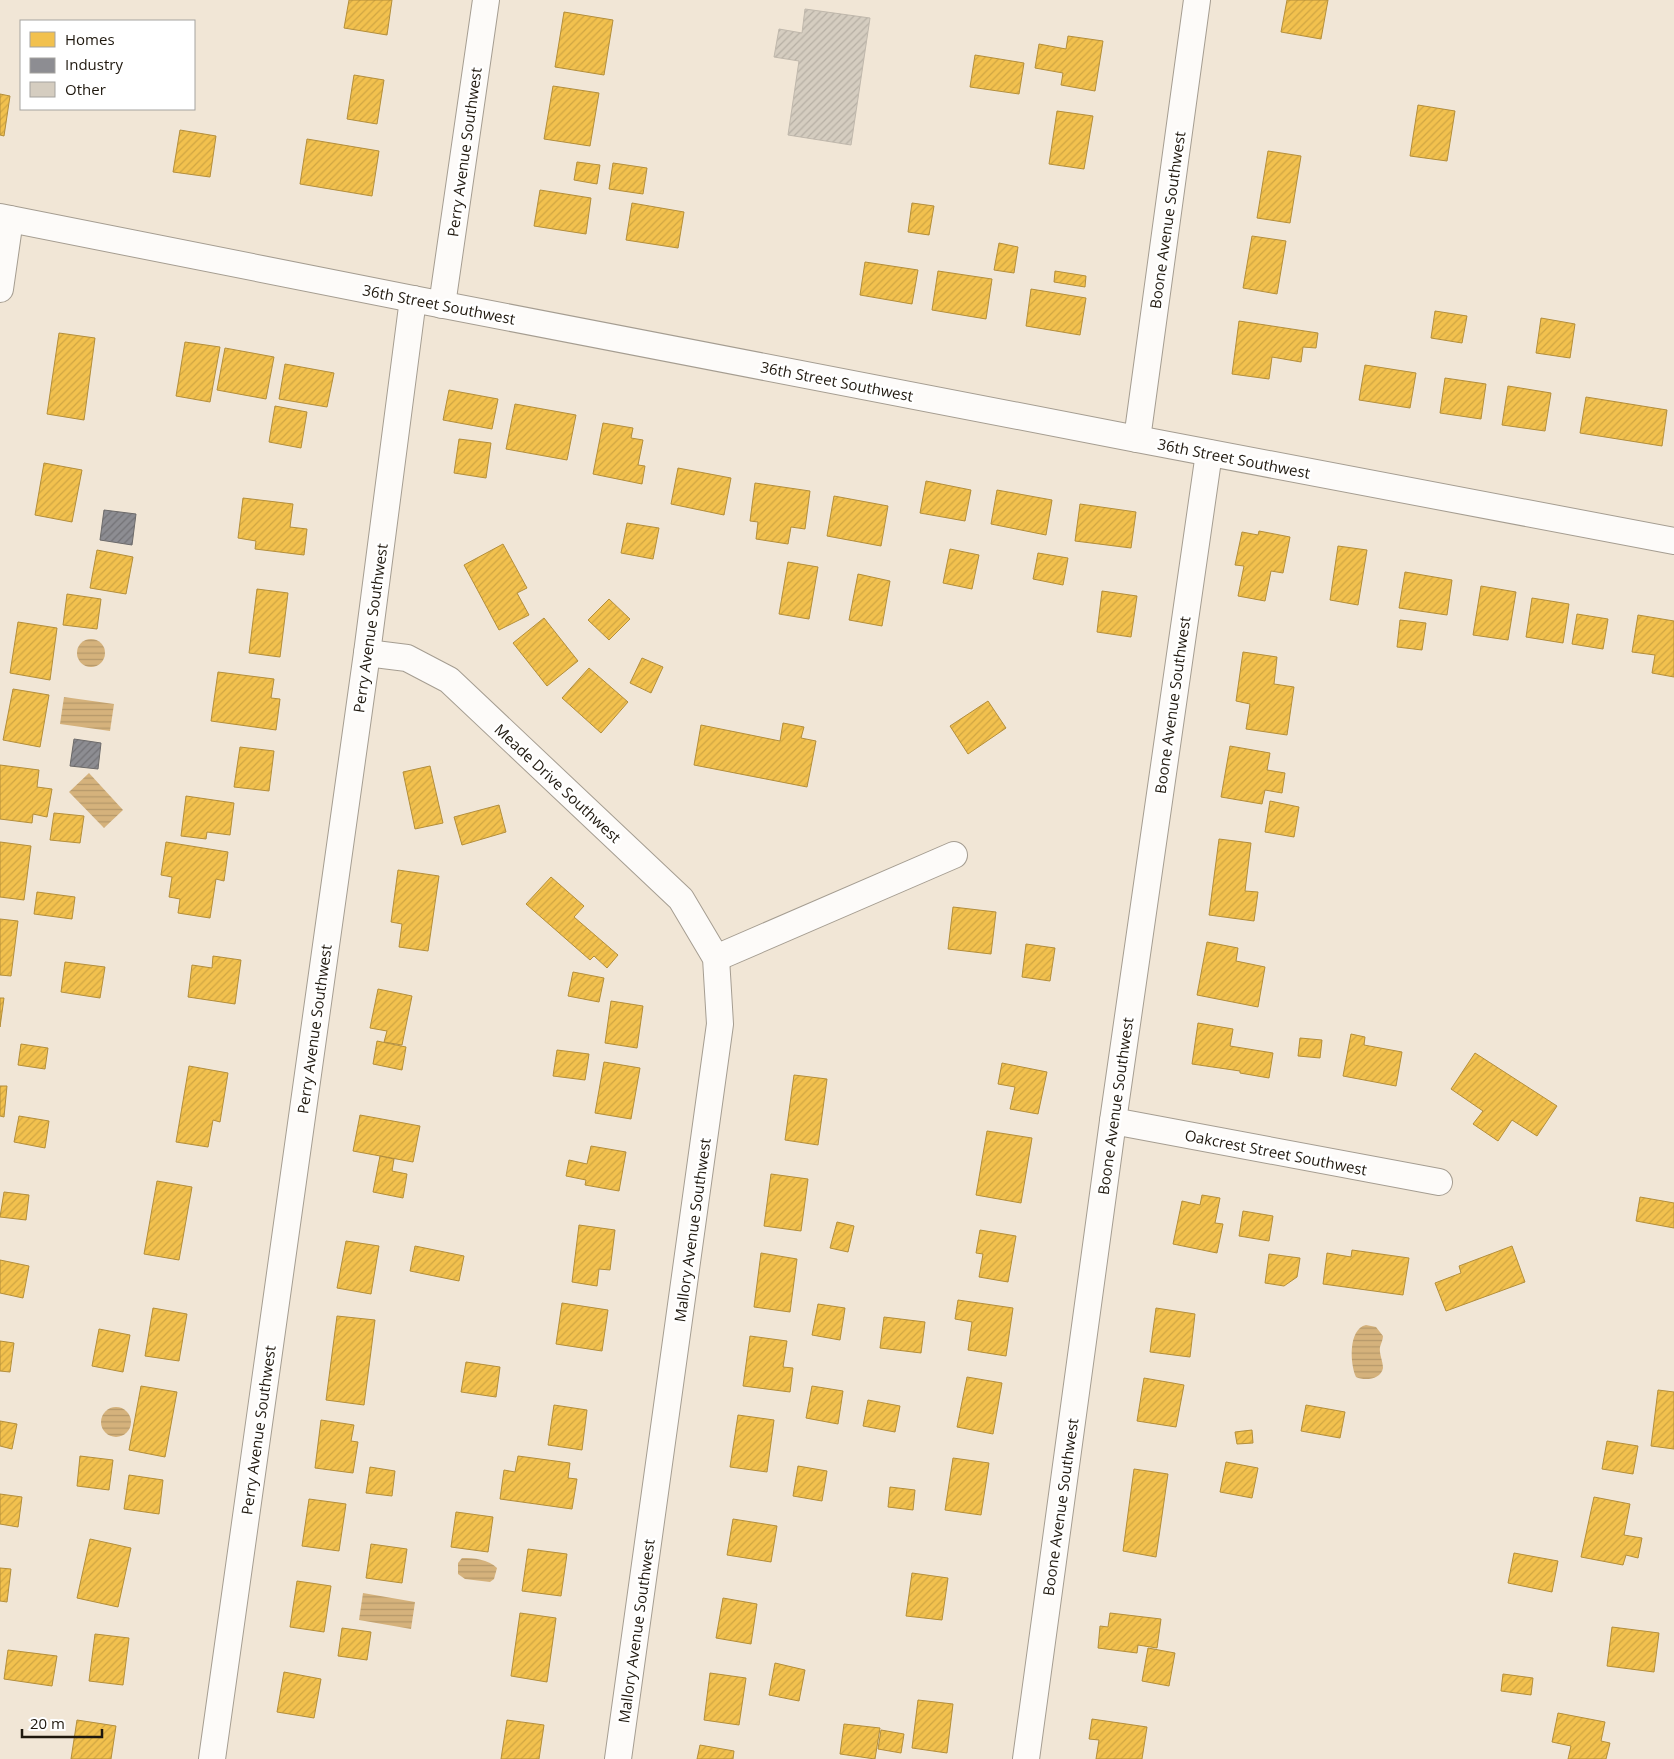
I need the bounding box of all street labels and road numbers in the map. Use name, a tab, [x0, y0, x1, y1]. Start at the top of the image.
street label: Perry Avenue Southwest	[442, 66, 486, 238]
street label: Boone Avenue Southwest	[1145, 130, 1189, 310]
street label: 36th Street Southwest	[361, 279, 517, 329]
street label: 36th Street Southwest	[759, 356, 915, 406]
street label: 36th Street Southwest	[1156, 433, 1312, 483]
street label: Perry Avenue Southwest	[348, 542, 392, 714]
street label: Boone Avenue Southwest	[1150, 615, 1194, 795]
street label: Meade Drive Southwest	[491, 719, 625, 847]
street label: Perry Avenue Southwest	[292, 943, 336, 1115]
street label: Boone Avenue Southwest	[1093, 1016, 1137, 1196]
street label: Oakcrest Street Southwest	[1183, 1125, 1369, 1179]
street label: Mallory Avenue Southwest	[669, 1137, 715, 1323]
street label: Perry Avenue Southwest	[236, 1344, 280, 1516]
street label: Boone Avenue Southwest	[1038, 1417, 1082, 1597]
street label: Mallory Avenue Southwest	[613, 1538, 659, 1724]

